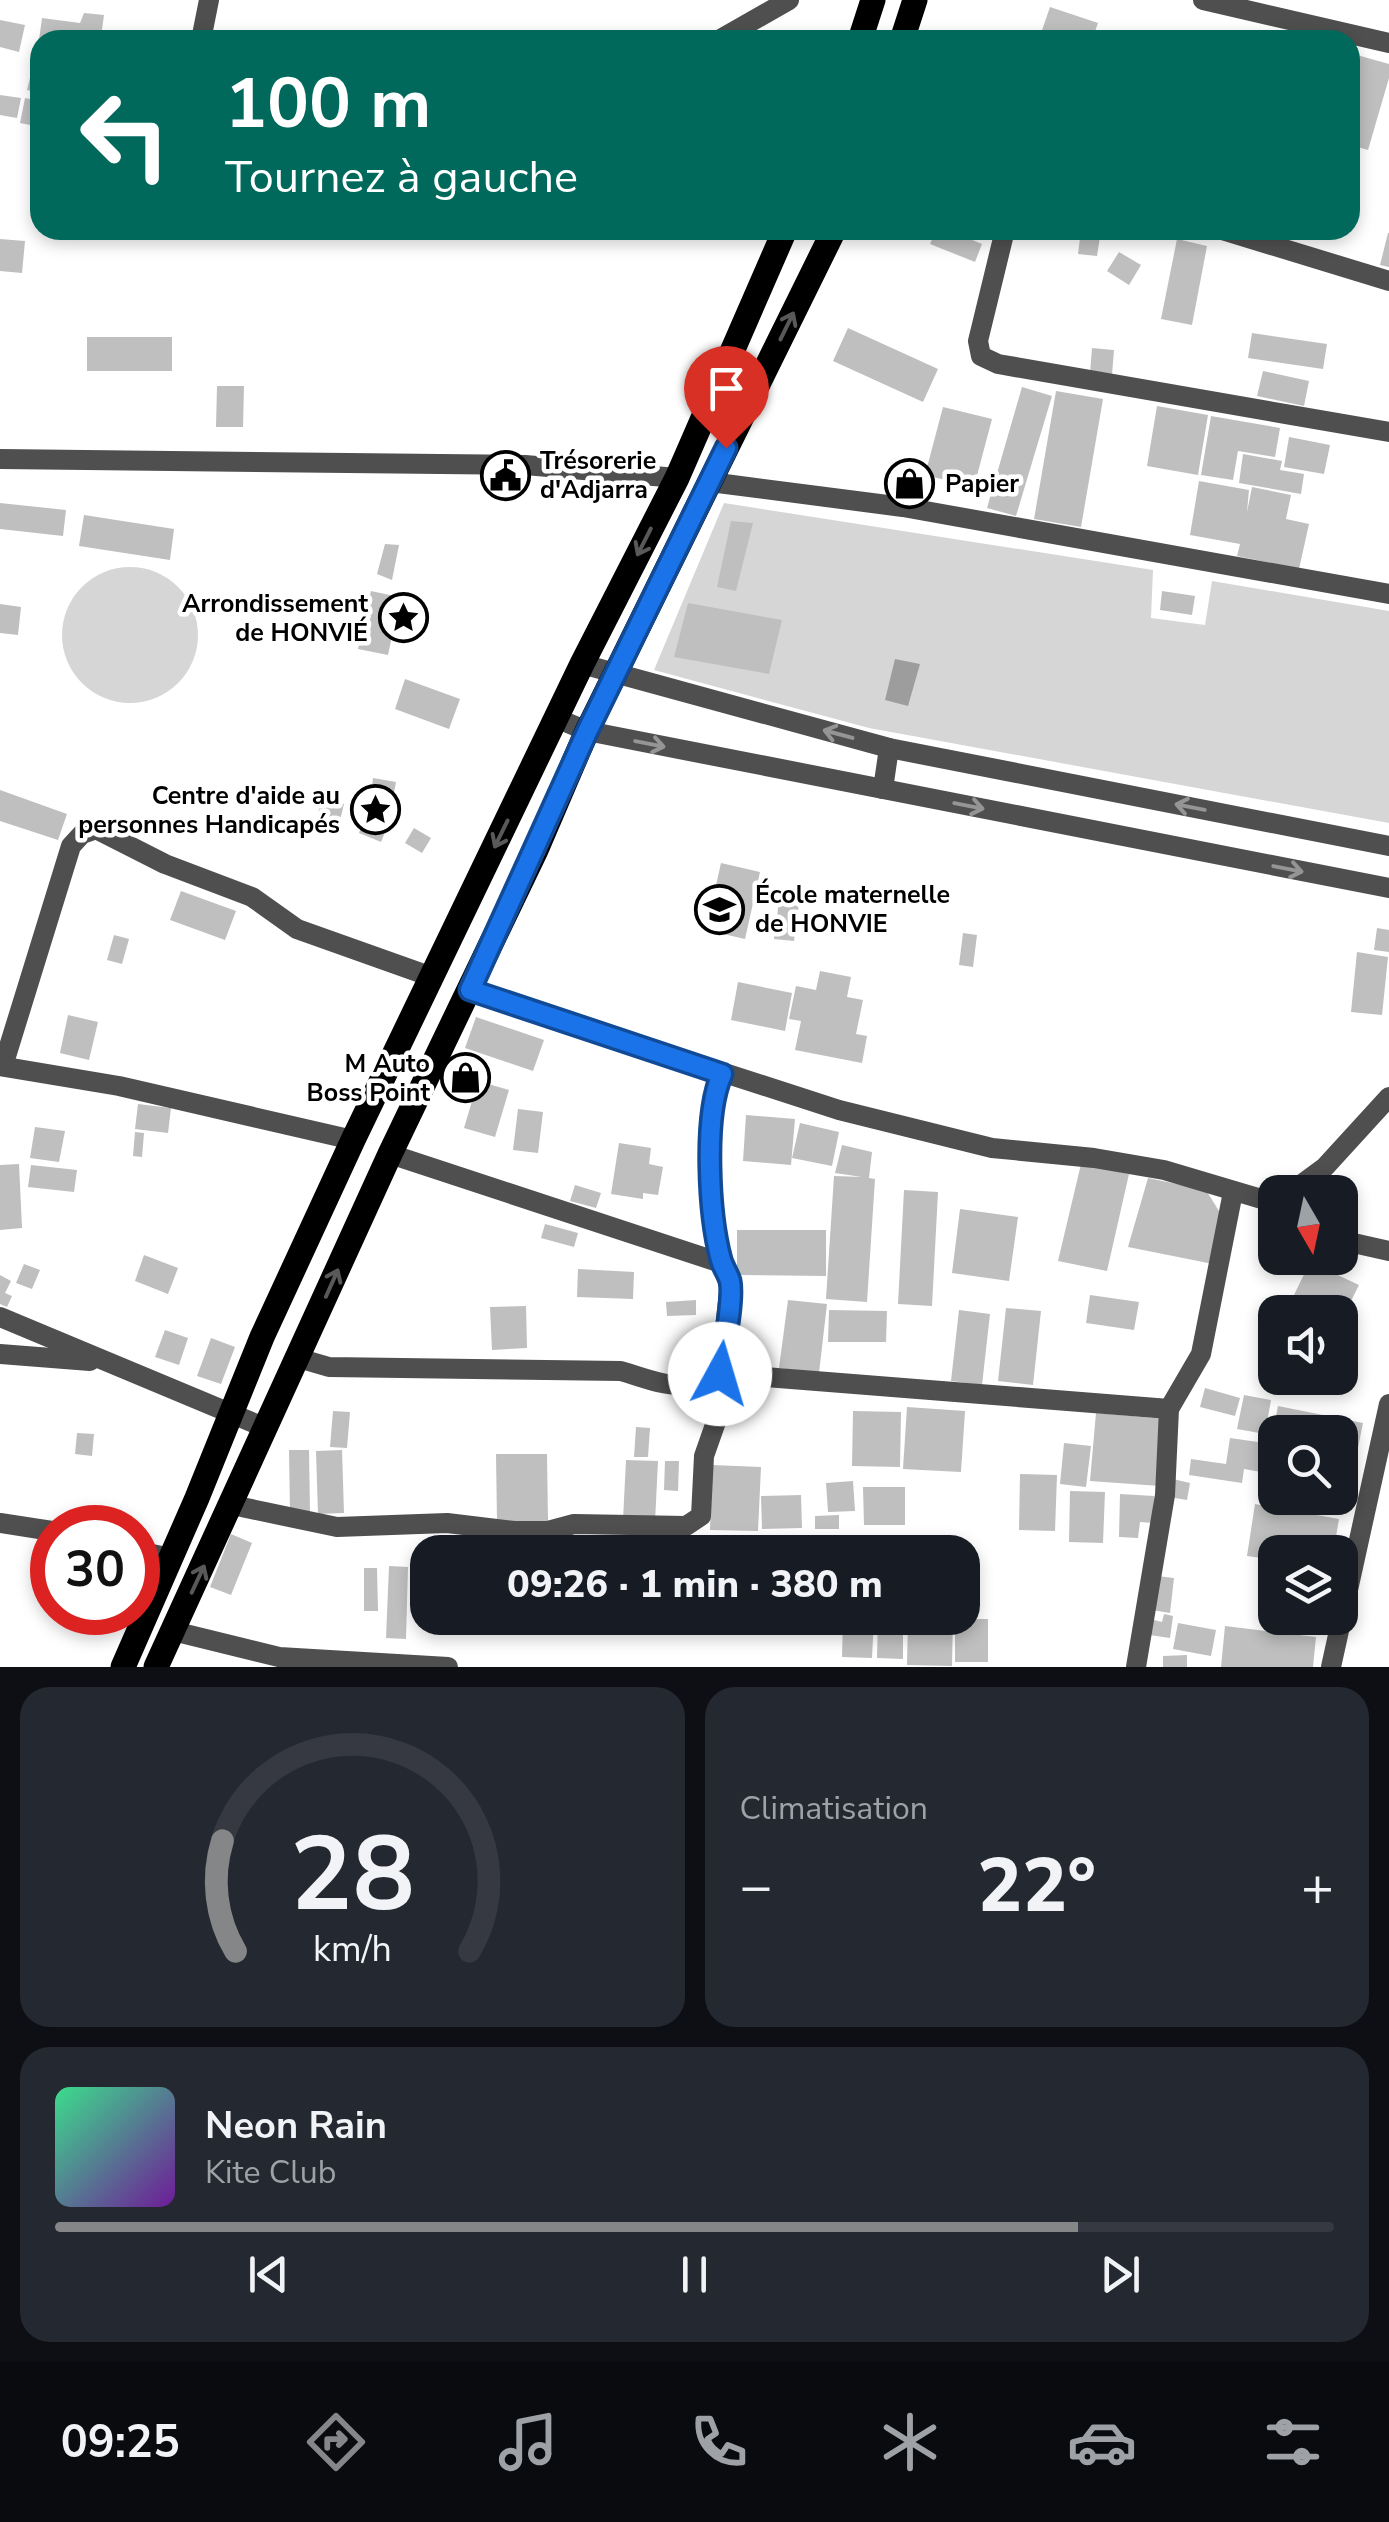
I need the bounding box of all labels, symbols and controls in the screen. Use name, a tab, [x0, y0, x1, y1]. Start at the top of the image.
text: 100 m	[225, 56, 431, 152]
icon: left	[60, 70, 190, 200]
text: Tournez à gauche	[225, 147, 578, 208]
one-way arrow	[778, 311, 797, 341]
pin	[684, 346, 769, 449]
icon: arrive	[699, 361, 754, 416]
place label: Trésorerie d'Adjarra	[540, 444, 656, 507]
public building icon: Trésorerie d'Adjarra	[479, 449, 531, 501]
shop icon: Papier	[884, 458, 936, 510]
place label: Papier	[945, 467, 1019, 501]
one-way arrow	[634, 527, 653, 557]
place label: Arrondissement de HONVIÉ	[182, 587, 368, 650]
place icon: Arrondissement de HONVIÉ	[377, 592, 429, 644]
one-way arrow	[823, 724, 854, 743]
one-way arrow	[633, 735, 665, 754]
place label: Centre d'aide au personnes Handicapés	[78, 779, 340, 842]
place icon: Centre d'aide au personnes Handicapés	[349, 784, 401, 836]
one-way arrow	[1175, 796, 1207, 815]
one-way arrow	[952, 797, 985, 816]
one-way arrow	[491, 819, 510, 848]
one-way arrow	[1271, 860, 1303, 879]
place label: École maternelle de HONVIE	[755, 878, 950, 941]
school or university icon: École maternelle de HONVIE	[694, 883, 746, 935]
place label: M Auto Boss Point	[307, 1047, 430, 1110]
shop icon: M Auto Boss Point	[439, 1052, 491, 1104]
north arrow	[1258, 1175, 1358, 1275]
map controls	[1258, 1175, 1358, 1635]
one-way arrow	[324, 1268, 342, 1299]
button: sound	[1258, 1295, 1358, 1395]
position arrow	[668, 1322, 772, 1426]
button: search	[1258, 1415, 1358, 1515]
speed limit sign: 30	[30, 1505, 160, 1635]
button: layers	[1258, 1535, 1358, 1635]
text: 09:26 · 1 min · 380 m	[507, 1559, 883, 1610]
one-way arrow	[189, 1565, 208, 1595]
text: Climatisation	[740, 1787, 928, 1830]
text: 28	[290, 1804, 415, 1946]
text: 22°	[977, 1835, 1096, 1937]
text: −	[740, 1849, 773, 1924]
text: +	[1301, 1849, 1334, 1924]
text: km/h	[313, 1925, 392, 1974]
text: Neon Rain	[205, 2100, 387, 2151]
text: Kite Club	[205, 2151, 336, 2194]
icon: previous	[241, 2247, 296, 2302]
icon: pause	[667, 2247, 722, 2302]
icon: next	[1093, 2247, 1148, 2302]
icon: directions	[301, 2407, 371, 2477]
icon: music	[493, 2407, 563, 2477]
icon: phone	[684, 2407, 754, 2477]
icon: climate	[875, 2407, 945, 2477]
icon: car	[1067, 2407, 1137, 2477]
icon: filters	[1258, 2407, 1328, 2477]
text: 09:25	[61, 2412, 180, 2473]

